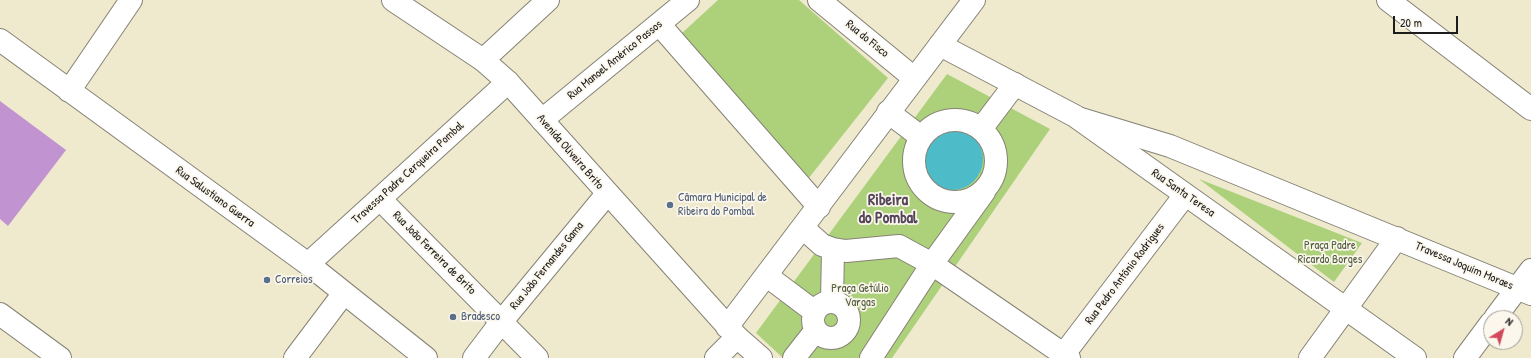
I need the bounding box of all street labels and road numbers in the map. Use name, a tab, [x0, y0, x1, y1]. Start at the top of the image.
street label: Rua Manoel Américo Passos	[565, 17, 665, 103]
street label: Rua do Fisco	[843, 17, 891, 61]
street label: Avenida Oliveira Brito	[533, 111, 607, 193]
street label: Travessa Padre Cerqueira Pombal	[349, 119, 467, 227]
street label: Rua Salustiano Guerra	[173, 163, 257, 231]
street label: Rua Santa Teresa	[1149, 166, 1217, 220]
street label: Rua João Ferreira de Brito	[389, 208, 479, 298]
street label: Rua João Fernandes Gama	[507, 219, 587, 313]
street label: Rua Pedro Antônio Rodrigues	[1082, 221, 1168, 327]
street label: Travessa Joquim Moraes	[1413, 239, 1515, 293]

